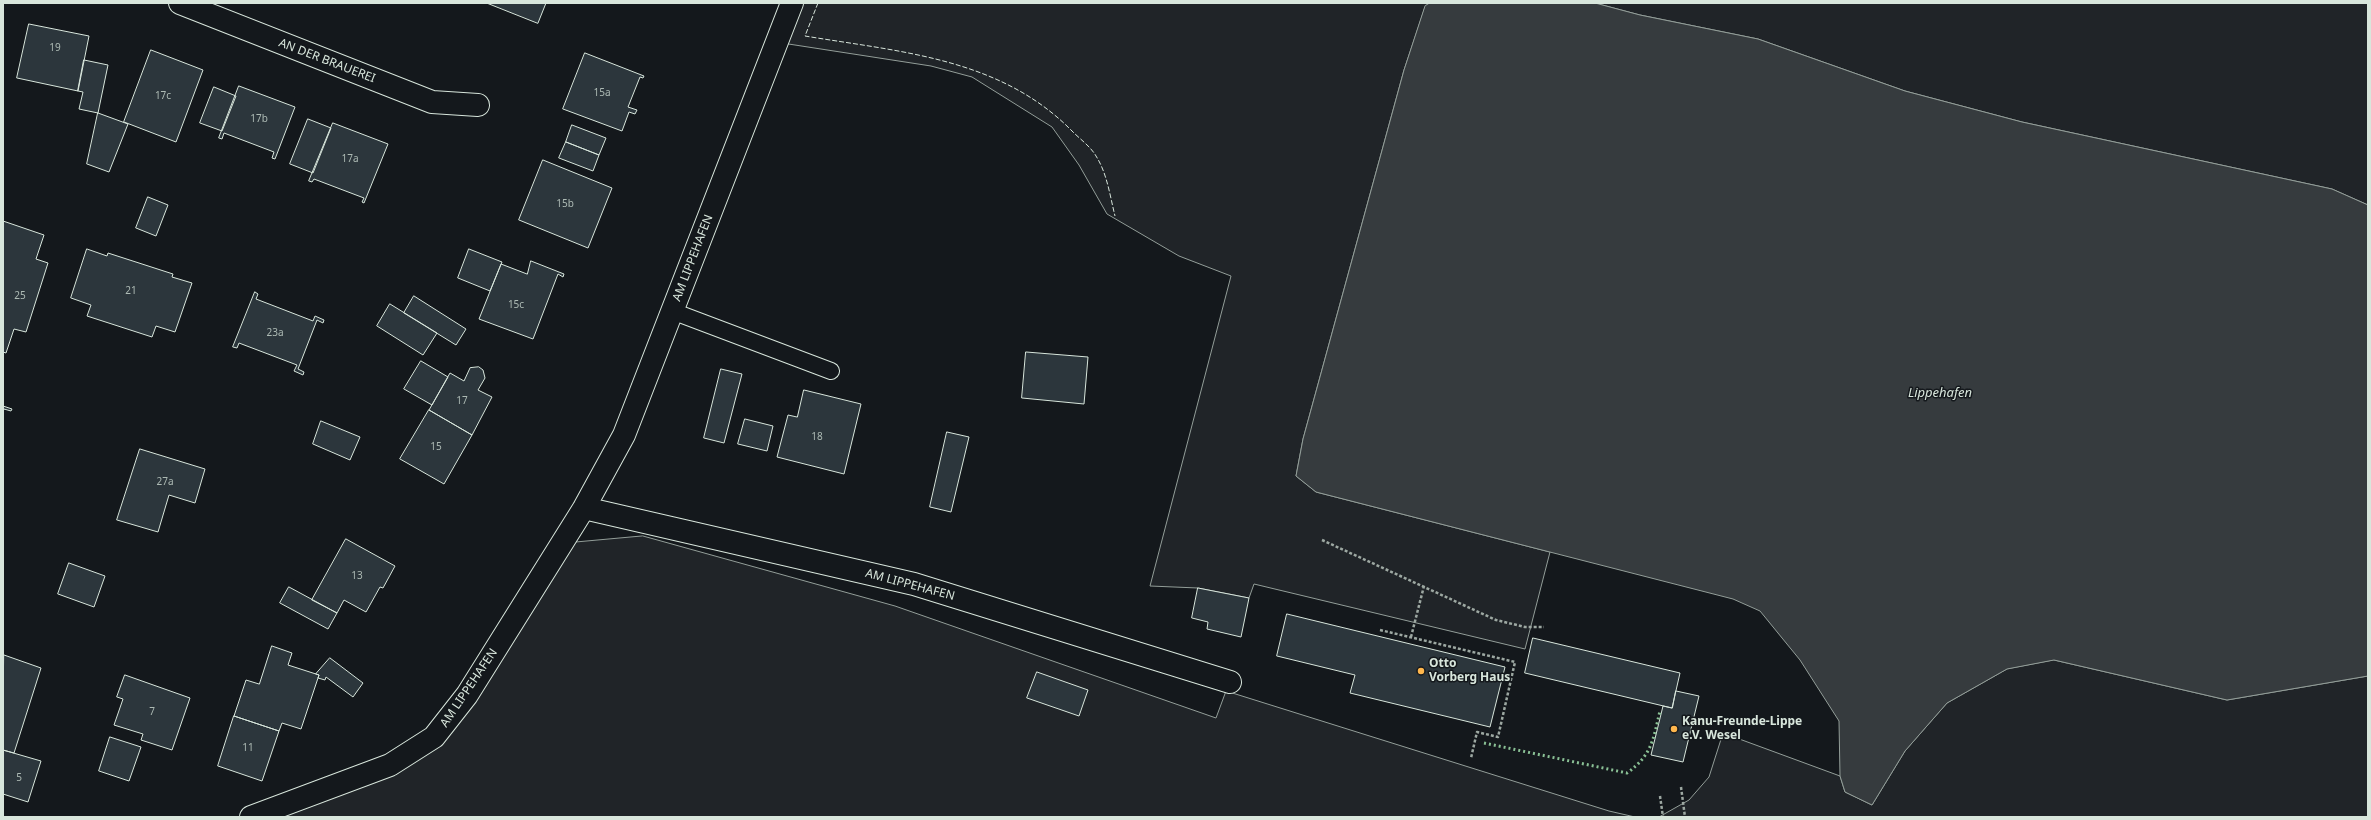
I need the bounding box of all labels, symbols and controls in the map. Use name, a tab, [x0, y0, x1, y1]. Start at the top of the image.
street label: AN DER BRAUEREI	[277, 36, 377, 86]
house number: 19	[49, 42, 61, 54]
house number: 15a	[593, 87, 611, 99]
house number: 17c	[155, 90, 171, 102]
house number: 17b	[250, 113, 268, 125]
house number: 17a	[341, 153, 359, 165]
house number: 15b	[556, 198, 574, 210]
street label: AM LIPPEHAFEN	[670, 213, 716, 303]
house number: 21	[125, 285, 137, 297]
house number: 25	[14, 290, 26, 302]
house number: 15c	[508, 299, 524, 311]
house number: 23a	[266, 327, 284, 339]
water label: Lippehafen	[1908, 385, 1972, 401]
house number: 17	[456, 395, 468, 407]
house number: 18	[811, 431, 823, 443]
house number: 15	[430, 441, 442, 453]
house number: 27a	[156, 476, 174, 488]
street label: AM LIPPEHAFEN	[864, 566, 956, 604]
house number: 13	[351, 570, 363, 582]
street label: AM LIPPEHAFEN	[437, 646, 501, 730]
place label: Otto Vorberg Haus	[1429, 657, 1510, 685]
marker: Otto Vorberg Haus	[1416, 666, 1426, 676]
house number: 7	[149, 706, 155, 718]
place label: Kanu-Freunde-Lippe e.V. Wesel	[1682, 715, 1802, 743]
marker: Kanu-Freunde-Lippe e.V. Wesel	[1669, 724, 1679, 734]
house number: 11	[242, 742, 254, 754]
house number: 5	[16, 772, 22, 784]

